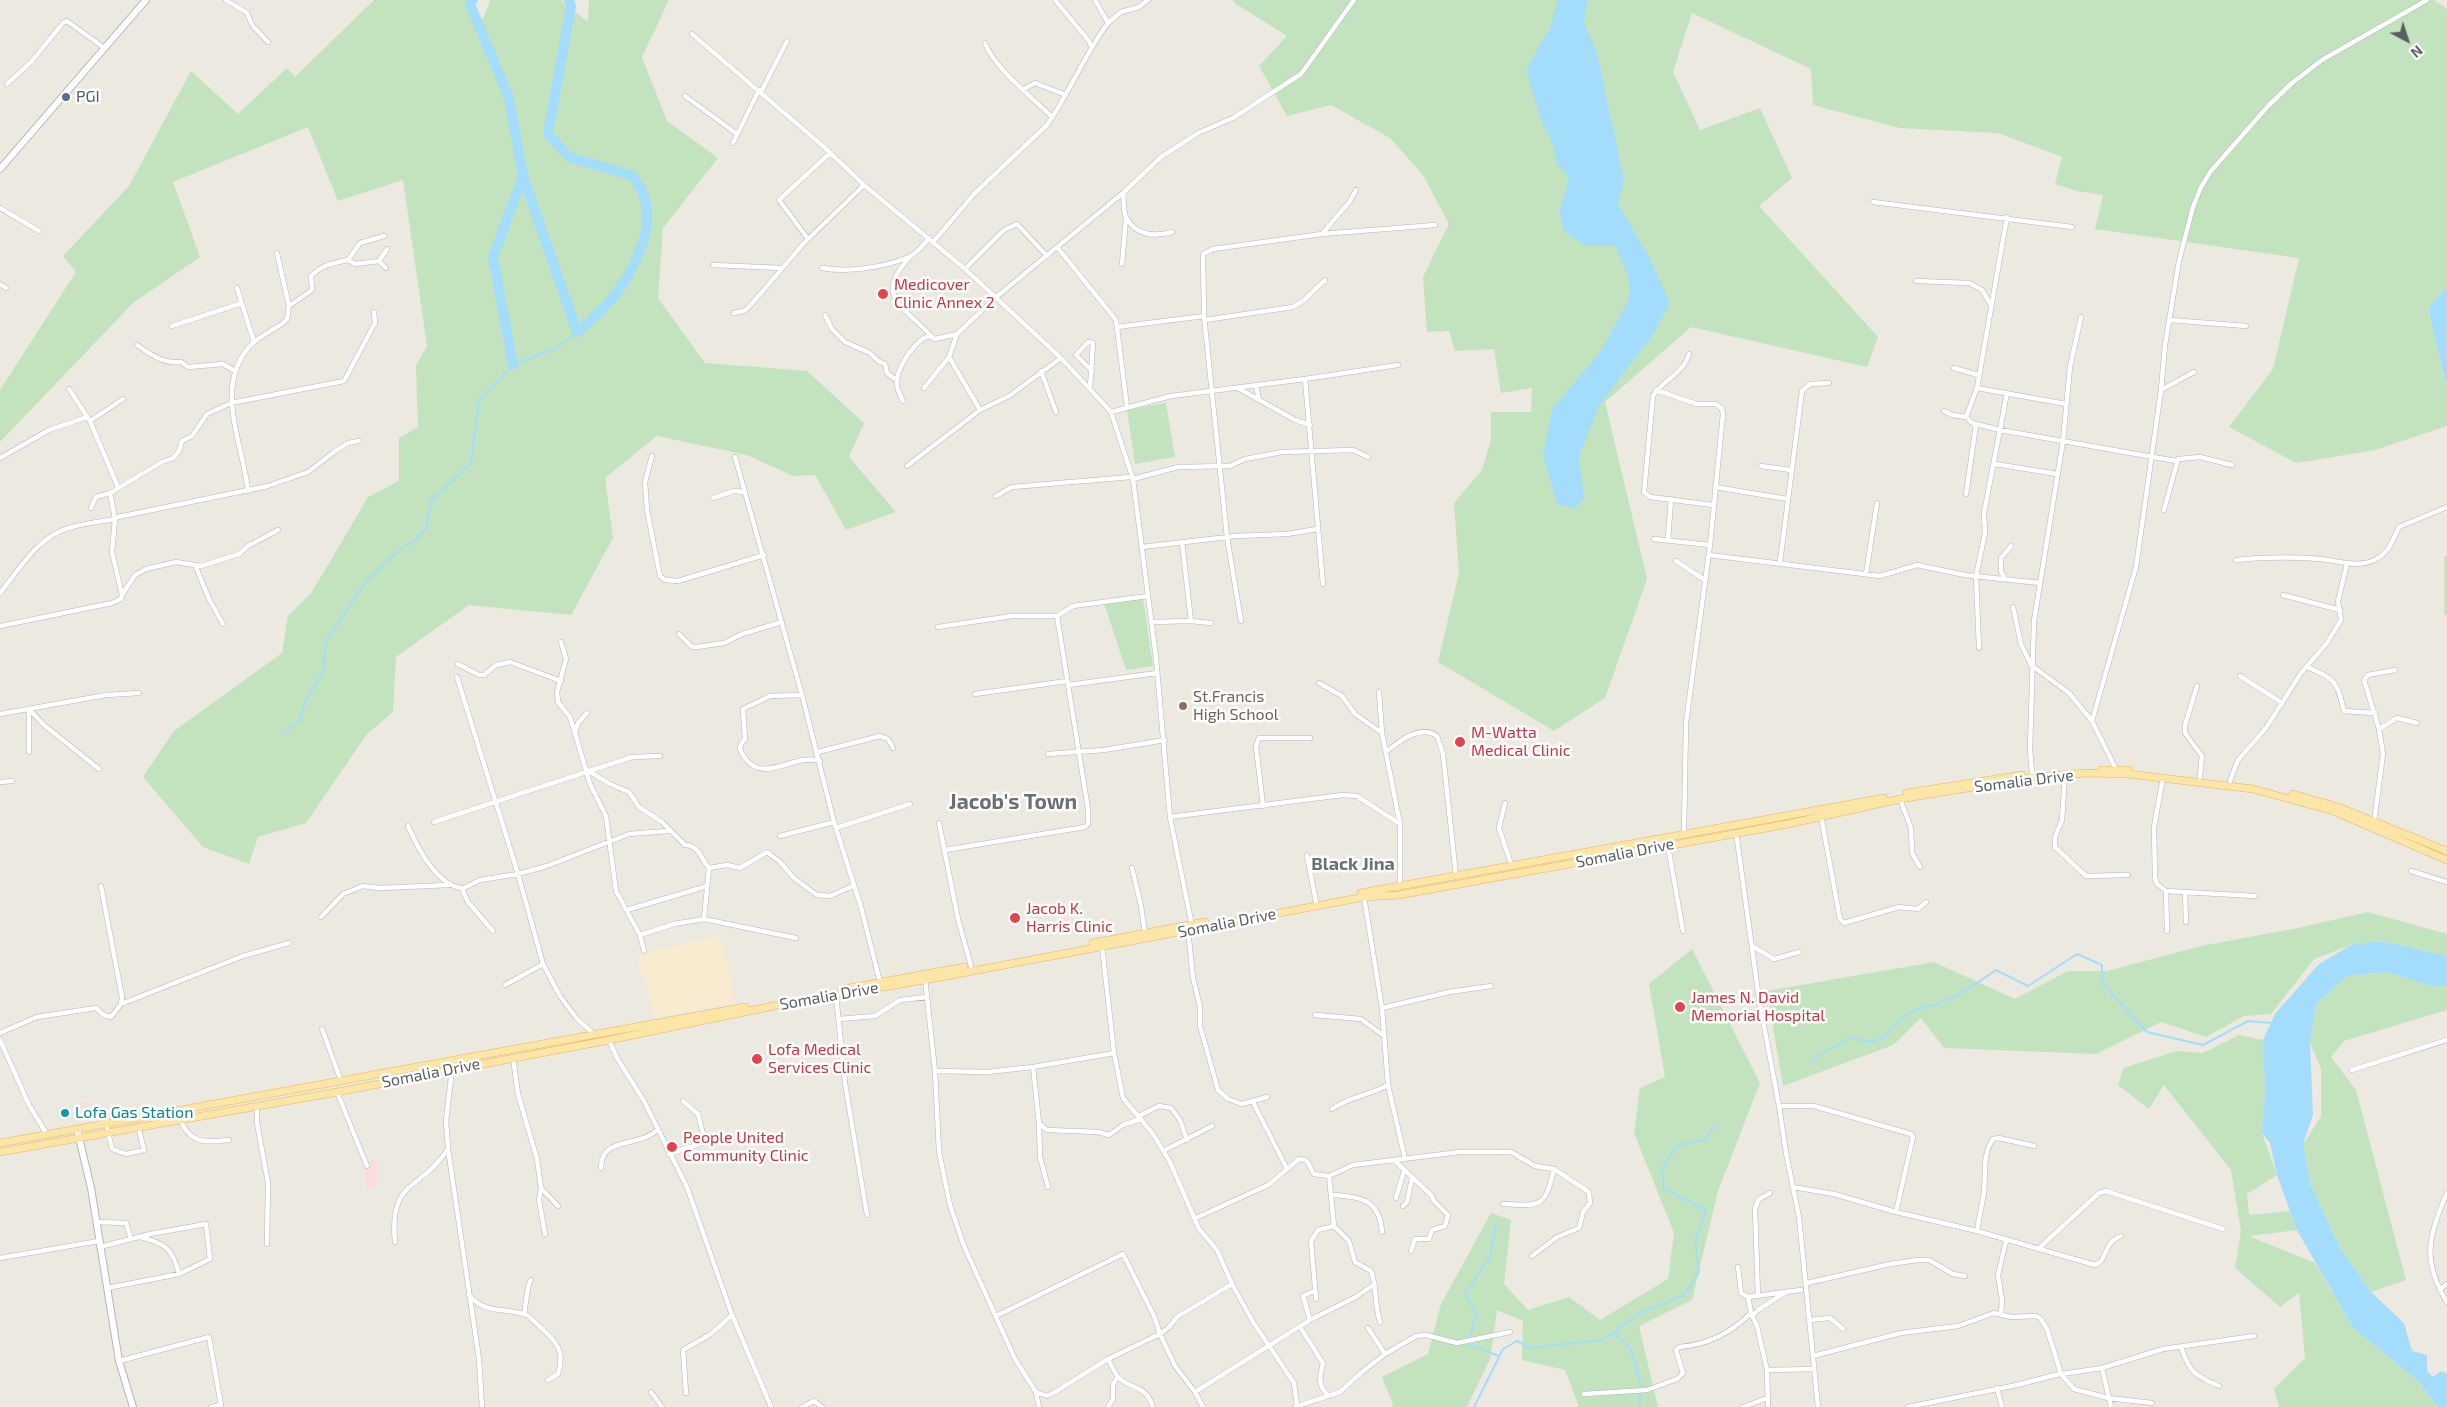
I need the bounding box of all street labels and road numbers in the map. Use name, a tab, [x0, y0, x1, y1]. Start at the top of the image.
street label: Somalia Drive	[1973, 765, 2075, 797]
street label: Somalia Drive	[1574, 834, 1676, 872]
street label: Somalia Drive	[1176, 904, 1278, 942]
street label: Somalia Drive	[778, 978, 880, 1014]
street label: Somalia Drive	[380, 1054, 482, 1092]

